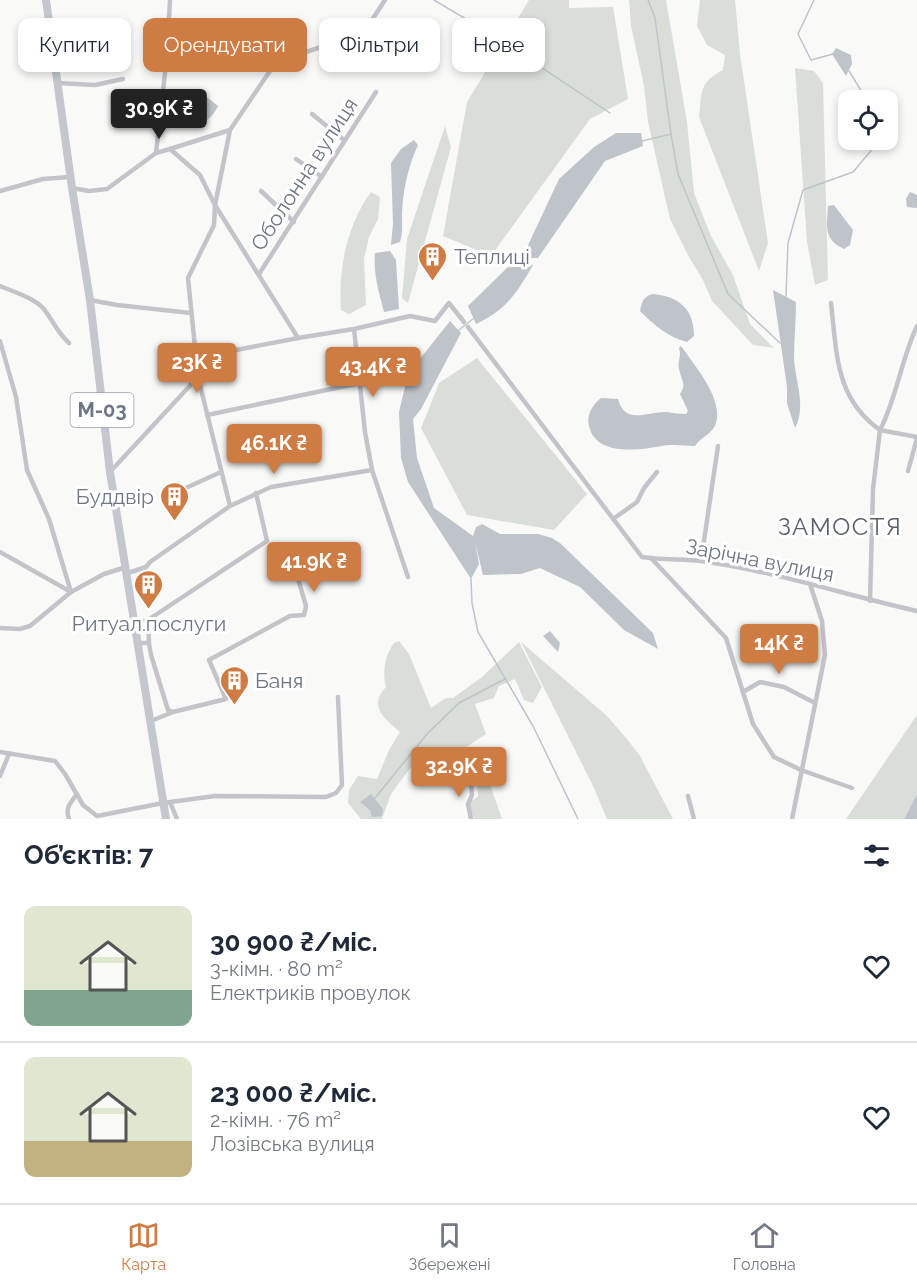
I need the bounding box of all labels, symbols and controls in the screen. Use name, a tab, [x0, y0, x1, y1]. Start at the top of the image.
chip: Купити	[18, 18, 131, 72]
chip: Орендувати	[143, 18, 307, 72]
chip: Фільтри	[319, 18, 440, 72]
chip: Нове	[452, 18, 545, 72]
pin: 30.9K ₴	[104, 89, 214, 140]
map controls	[838, 90, 898, 150]
button: locate	[838, 90, 898, 150]
street label: Оболонна вулиця	[245, 93, 363, 255]
text: 30.9K ₴	[125, 96, 193, 120]
building icon: Теплиці	[417, 240, 449, 282]
place label: Теплиці	[454, 244, 530, 269]
pin: 23K ₴	[155, 343, 239, 394]
pin: 43.4K ₴	[318, 347, 428, 398]
text: 23K ₴	[171, 350, 223, 374]
text: 43.4K ₴	[339, 354, 407, 378]
road number: М-03	[70, 393, 134, 427]
pin: 46.1K ₴	[219, 424, 329, 475]
text: 46.1K ₴	[241, 431, 307, 455]
building icon: Буддвір	[159, 480, 191, 522]
place label: Буддвір	[76, 484, 154, 509]
district label: ЗАМОСТЯ	[778, 512, 902, 541]
street label: Зарічна вулиця	[684, 533, 836, 587]
pin: 41.9K ₴	[259, 542, 369, 593]
text: 41.9K ₴	[281, 549, 347, 573]
building icon: Ритуал.послуги	[133, 568, 165, 610]
place label: Ритуал.послуги	[72, 611, 226, 636]
pin: 14K ₴	[737, 624, 821, 675]
text: 14K ₴	[754, 631, 804, 655]
building icon: Баня	[218, 664, 250, 706]
place label: Баня	[255, 668, 303, 693]
pin: 32.9K ₴	[404, 747, 514, 798]
text: 32.9K ₴	[425, 754, 493, 778]
icon: filters	[860, 839, 893, 872]
text: Об’єктів: 7	[24, 840, 153, 870]
text: 30 900 ₴/міс.	[210, 927, 378, 957]
icon: home	[72, 930, 144, 1002]
icon: heart	[860, 950, 893, 983]
text: 3-кімн. · 80 m²	[210, 957, 343, 981]
text: Електриків провулок	[210, 981, 411, 1005]
text: 23 000 ₴/міс.	[210, 1078, 377, 1108]
icon: home	[72, 1081, 144, 1153]
icon: heart	[860, 1101, 893, 1134]
text: 2-кімн. · 76 m²	[210, 1108, 341, 1132]
text: Лозівська вулиця	[210, 1132, 375, 1156]
tab: Карта	[121, 1219, 166, 1274]
tab: Збережені	[409, 1219, 490, 1274]
tab: Головна	[733, 1219, 796, 1274]

